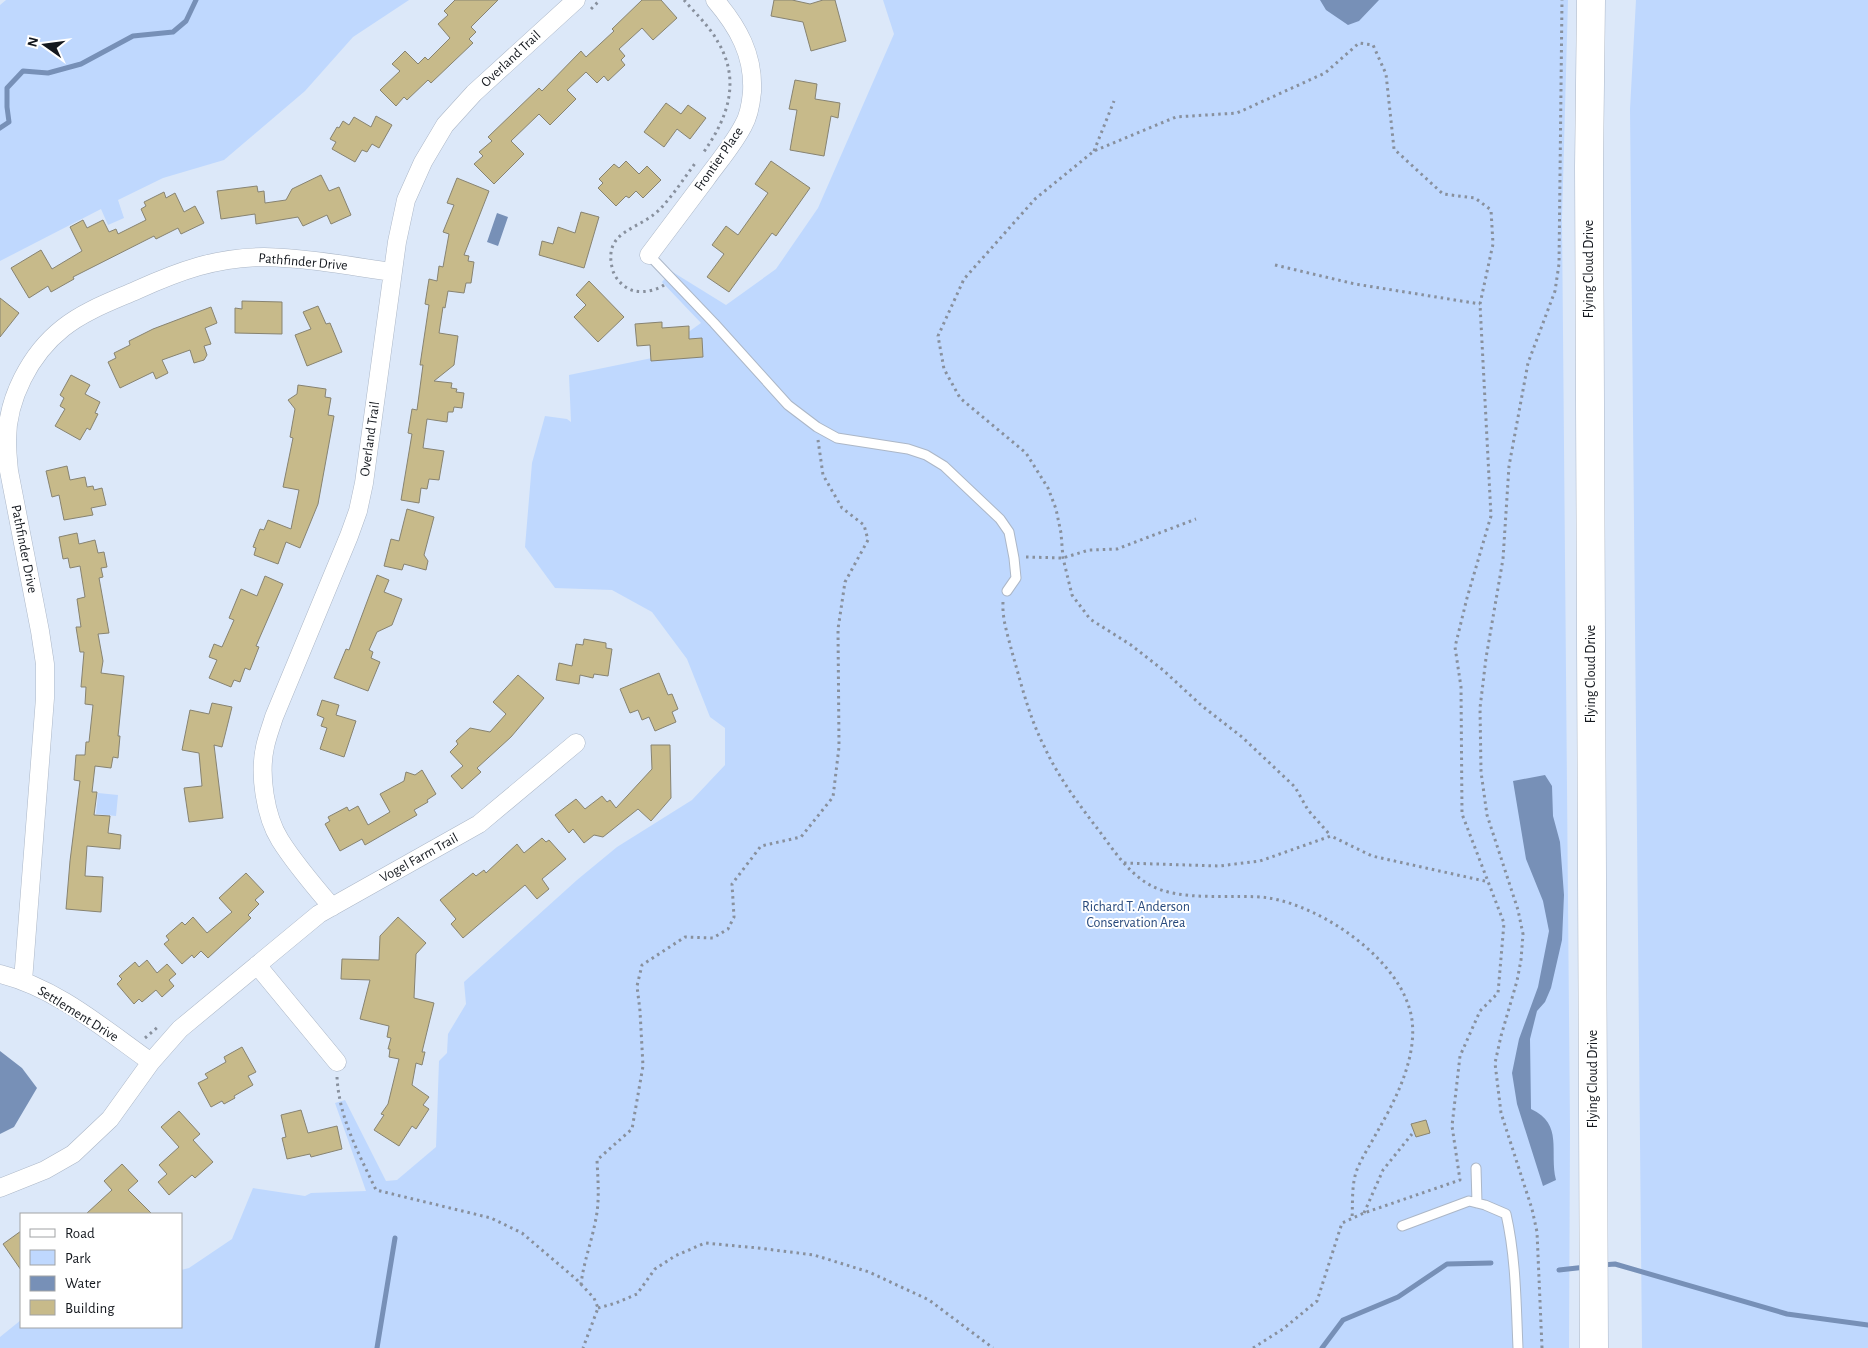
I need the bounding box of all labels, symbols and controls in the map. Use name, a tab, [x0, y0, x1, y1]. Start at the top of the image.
north arrow	[20, 20, 70, 70]
street label: Overland Trail	[478, 28, 544, 90]
text: N	[25, 36, 41, 49]
street label: Frontier Place	[692, 125, 746, 193]
street label: Flying Cloud Drive	[1582, 220, 1596, 318]
street label: Pathfinder Drive	[258, 251, 348, 273]
street label: Overland Trail	[358, 400, 382, 478]
street label: Pathfinder Drive	[9, 504, 39, 594]
street label: Flying Cloud Drive	[1584, 625, 1598, 723]
street label: Vogel Farm Trail	[378, 831, 460, 885]
park label: Richard T. Anderson Conservation Area	[1082, 900, 1190, 930]
street label: Settlement Drive	[35, 984, 121, 1044]
street label: Flying Cloud Drive	[1586, 1030, 1600, 1128]
legend	[20, 1213, 182, 1328]
text: Road	[65, 1226, 95, 1241]
text: Park	[65, 1251, 91, 1266]
text: Water	[65, 1276, 101, 1291]
text: Building	[65, 1301, 115, 1316]

